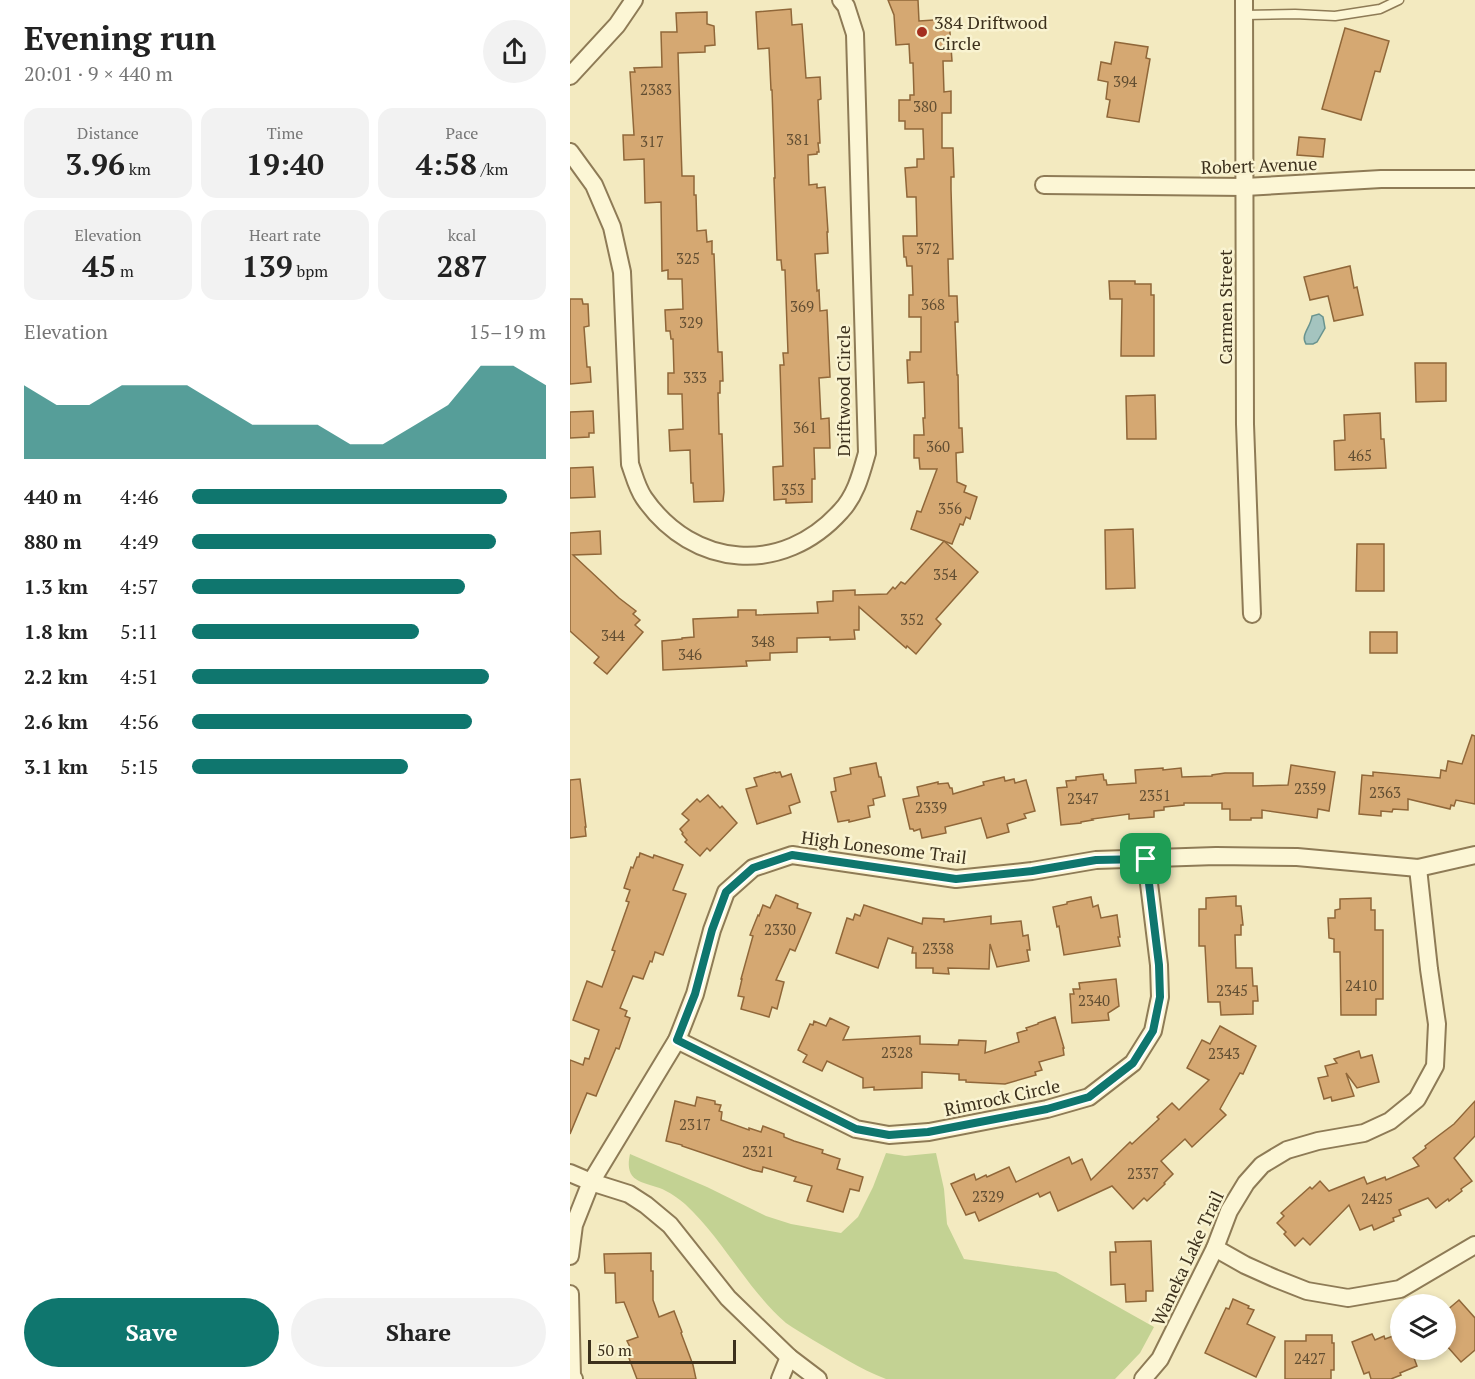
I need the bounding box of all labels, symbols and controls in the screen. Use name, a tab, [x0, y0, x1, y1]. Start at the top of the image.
place label: 384 Driftwood Circle	[934, 10, 1048, 55]
text: Evening run	[24, 16, 216, 59]
button: share	[483, 20, 546, 83]
marker: 384 Driftwood Circle	[915, 25, 929, 39]
text: 20:01 · 9 × 440 m	[24, 60, 173, 87]
house number: 394	[1113, 71, 1137, 91]
house number: 2383	[640, 79, 672, 99]
house number: 380	[913, 96, 937, 116]
text: Distance	[77, 122, 139, 144]
text: Time	[267, 122, 303, 144]
text: Pace	[446, 122, 478, 144]
house number: 381	[786, 129, 810, 149]
house number: 317	[640, 131, 664, 151]
text: 3.96	[65, 144, 125, 184]
text: 19:40	[246, 144, 324, 184]
text: 4:58	[416, 144, 477, 184]
street label: Robert Avenue	[1200, 151, 1318, 179]
text: km	[125, 158, 151, 180]
text: /km	[477, 158, 508, 180]
text: Elevation	[74, 224, 142, 246]
text: Heart rate	[249, 224, 321, 246]
text: kcal	[448, 224, 476, 246]
house number: 372	[916, 238, 940, 258]
text: 45	[82, 246, 116, 286]
text: 139	[242, 246, 293, 286]
text: 287	[437, 246, 487, 286]
house number: 325	[676, 248, 700, 268]
street label: Carmen Street	[1213, 249, 1237, 365]
text: m	[116, 260, 134, 282]
text: bpm	[293, 260, 328, 282]
house number: 368	[921, 294, 945, 314]
house number: 369	[790, 296, 814, 316]
house number: 329	[679, 312, 703, 332]
text: Elevation	[24, 318, 108, 345]
text: 15–19 m	[469, 318, 546, 345]
street label: Driftwood Circle	[831, 325, 855, 457]
house number: 333	[683, 367, 707, 387]
house number: 361	[793, 417, 817, 437]
house number: 360	[926, 436, 950, 456]
house number: 465	[1348, 445, 1372, 465]
house number: 353	[781, 479, 805, 499]
text: 440 m	[24, 483, 82, 510]
text: 4:46	[120, 483, 159, 510]
house number: 356	[938, 498, 962, 518]
text: 880 m	[24, 528, 82, 555]
text: 4:49	[120, 528, 159, 555]
house number: 354	[933, 564, 957, 584]
text: 1.3 km	[24, 573, 88, 600]
text: 4:57	[120, 573, 159, 600]
house number: 352	[900, 609, 924, 629]
text: 1.8 km	[24, 618, 88, 645]
text: 5:11	[120, 618, 159, 645]
house number: 344	[601, 625, 625, 645]
house number: 348	[751, 631, 775, 651]
house number: 346	[678, 644, 702, 664]
text: 2.2 km	[24, 663, 88, 690]
text: 4:51	[120, 663, 159, 690]
text: 2.6 km	[24, 708, 88, 735]
text: 4:56	[120, 708, 159, 735]
text: 3.1 km	[24, 753, 88, 780]
text: 5:15	[120, 753, 159, 780]
house number: 2359	[1294, 778, 1326, 798]
house number: 2363	[1369, 782, 1401, 802]
house number: 2351	[1139, 785, 1171, 805]
house number: 2347	[1067, 788, 1099, 808]
house number: 2339	[915, 797, 947, 817]
street label: High Lonesome Trail	[800, 825, 968, 869]
pin	[1120, 833, 1171, 884]
icon: arrive	[1129, 842, 1162, 875]
house number: 2330	[764, 919, 796, 939]
house number: 2338	[922, 938, 954, 958]
house number: 2410	[1345, 975, 1377, 995]
house number: 2345	[1216, 980, 1248, 1000]
house number: 2340	[1078, 990, 1110, 1010]
house number: 2328	[881, 1042, 913, 1062]
house number: 2343	[1208, 1043, 1240, 1063]
street label: Rimrock Circle	[942, 1073, 1062, 1121]
house number: 2317	[679, 1114, 711, 1134]
house number: 2321	[742, 1141, 774, 1161]
house number: 2337	[1127, 1163, 1159, 1183]
house number: 2329	[972, 1186, 1004, 1206]
street label: Waneka Lake Trail	[1145, 1187, 1229, 1329]
house number: 2425	[1361, 1188, 1393, 1208]
map controls	[1390, 1294, 1456, 1360]
button: layers	[1390, 1294, 1456, 1360]
button: Save	[24, 1298, 279, 1367]
button: Share	[291, 1298, 546, 1367]
scale bar	[588, 1337, 736, 1364]
text: 50 m	[597, 1339, 632, 1361]
house number: 2427	[1294, 1348, 1326, 1368]

